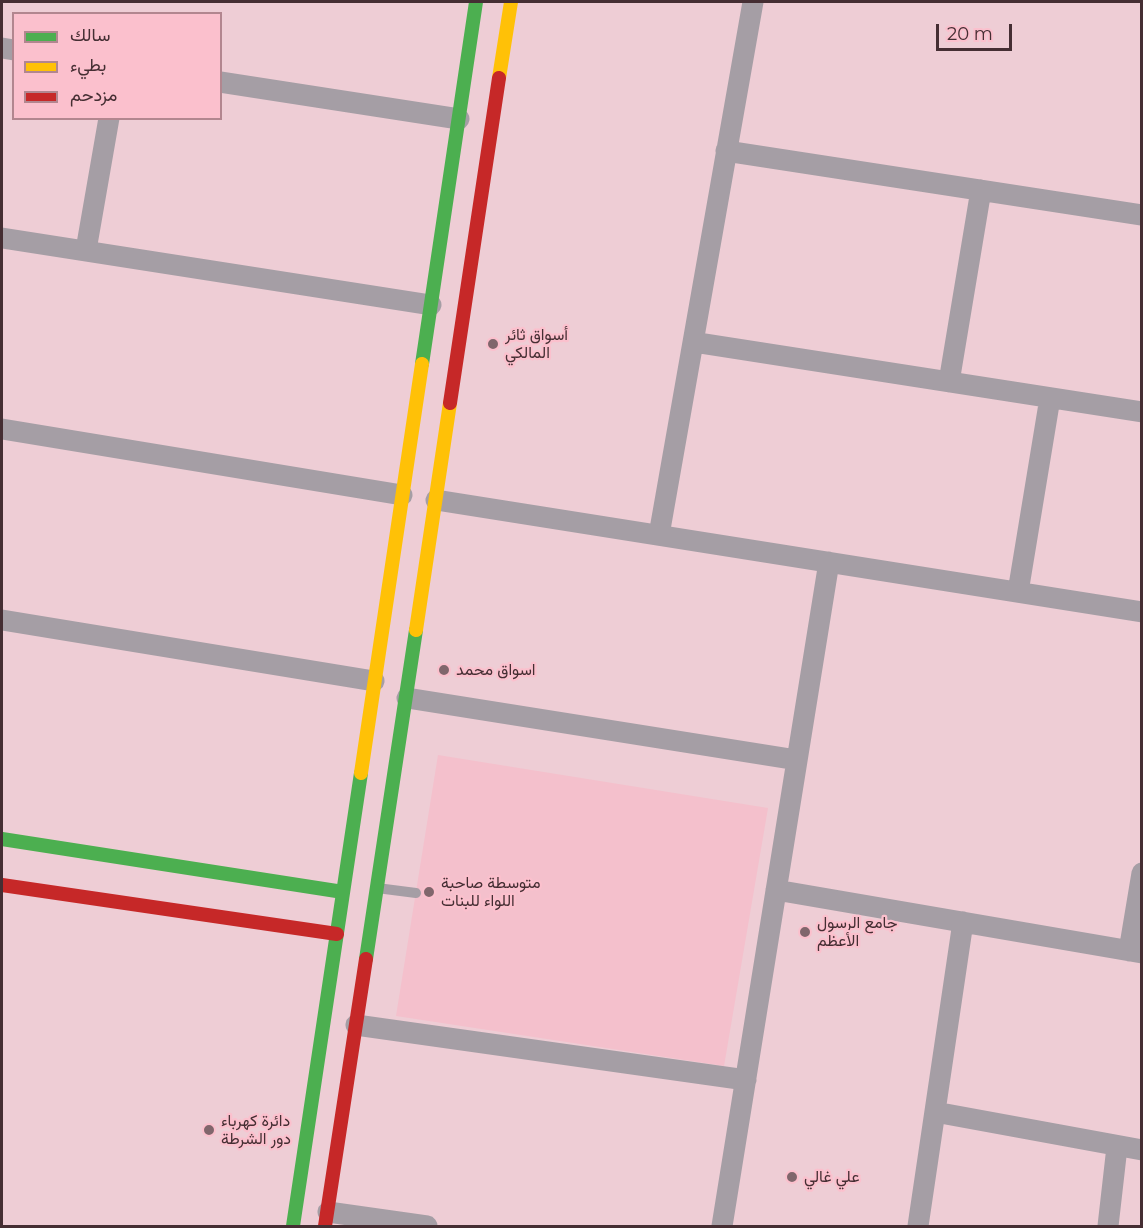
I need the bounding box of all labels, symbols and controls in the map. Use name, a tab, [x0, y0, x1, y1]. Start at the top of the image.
legend	[12, 12, 222, 120]
scale bar	[939, 12, 1016, 50]
text: 20 m	[947, 23, 993, 45]
text: سالك	[70, 24, 110, 46]
text: بطيء	[70, 54, 106, 76]
text: مزدحم	[70, 84, 117, 106]
place label: أسواق ثائر المالكي	[505, 325, 568, 363]
marker: أسواق ثائر المالكي	[486, 337, 500, 351]
place label: اسواق محمد	[456, 660, 536, 680]
marker: اسواق محمد	[437, 663, 451, 677]
place label: متوسطة صاحبة اللواء للبنات	[441, 873, 540, 911]
marker: متوسطة صاحبة اللواء للبنات	[422, 885, 436, 899]
place label: جامع الرسول الأعظم	[817, 913, 897, 951]
marker: جامع الرسول الأعظم	[798, 925, 812, 939]
place label: دائرة كهرباء دور الشرطة	[221, 1111, 291, 1149]
marker: دائرة كهرباء دور الشرطة	[202, 1123, 216, 1137]
place label: علي غالي	[804, 1167, 860, 1187]
marker: علي غالي	[785, 1170, 799, 1184]

